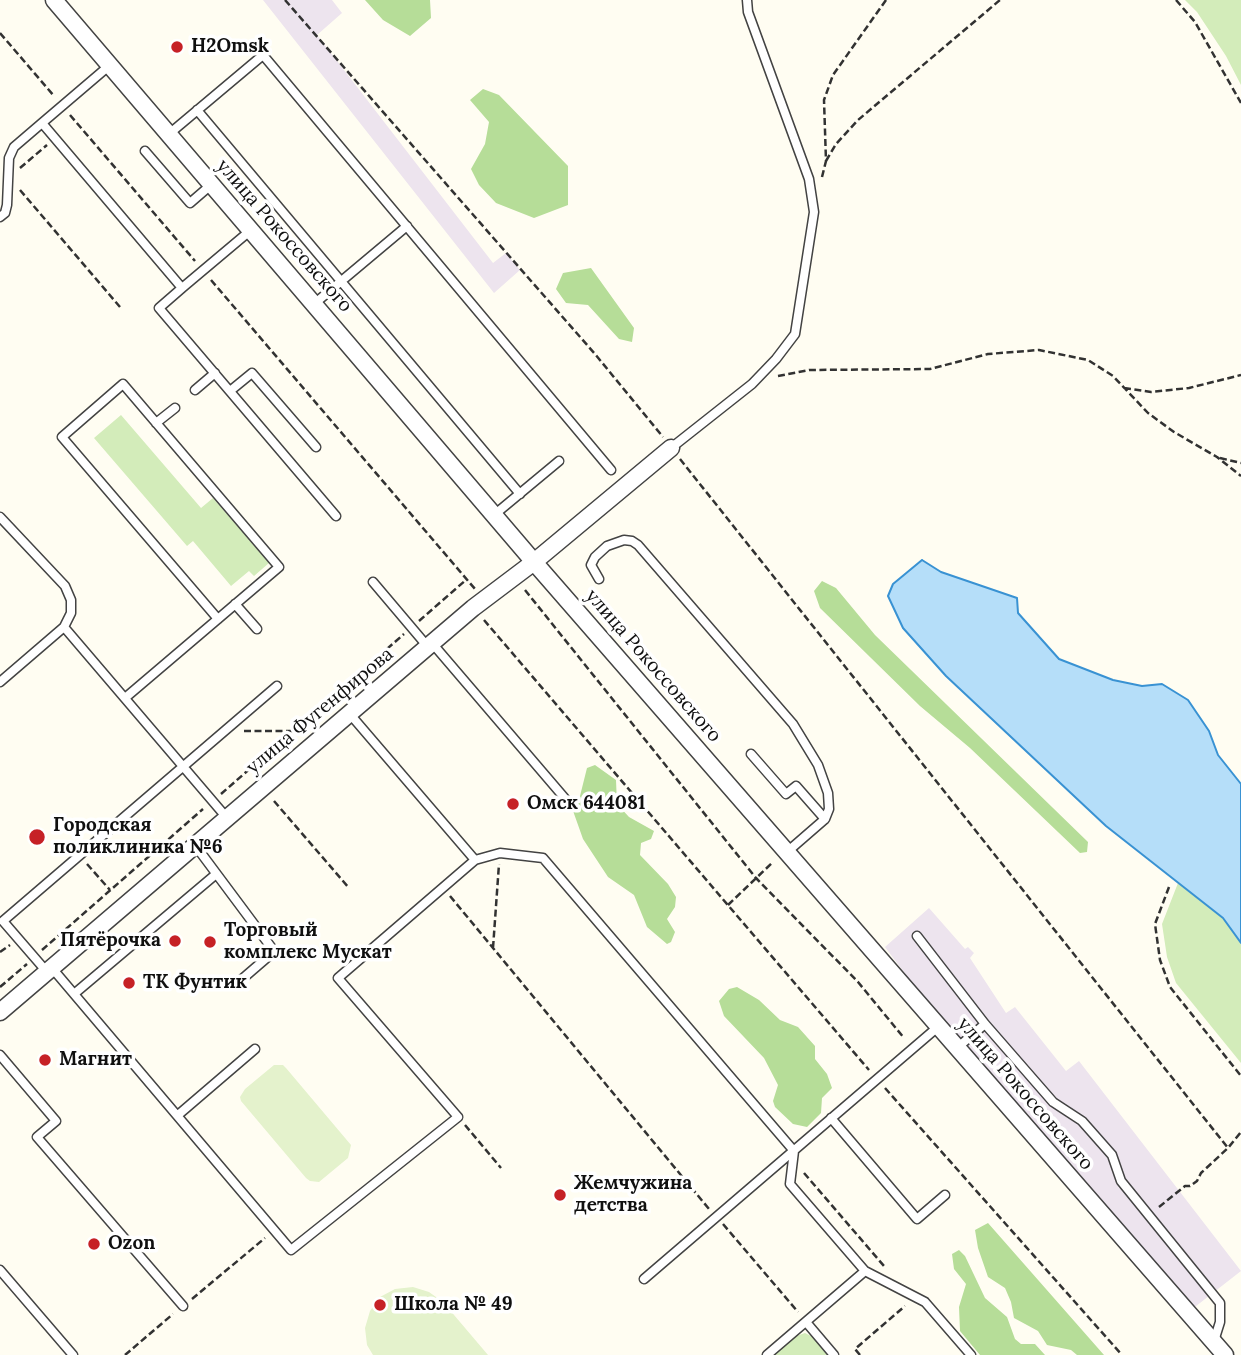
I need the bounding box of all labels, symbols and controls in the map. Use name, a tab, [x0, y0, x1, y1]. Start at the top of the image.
place label: H2Omsk	[191, 36, 269, 58]
marker: H2Omsk	[169, 39, 185, 55]
street label: улица Рокоссовского	[211, 155, 357, 317]
street label: улица Рокоссовского	[580, 585, 726, 747]
street label: улица Фугенфирова	[242, 643, 398, 779]
place label: Омск 644081	[527, 793, 646, 815]
marker: Омск 644081	[505, 796, 521, 812]
place label: Городская поликлиника №6	[53, 815, 223, 859]
marker: Городская поликлиника №6	[27, 827, 47, 847]
place label: Торговый комплекс Мускат	[224, 920, 392, 964]
place label: Пятёрочка	[60, 930, 161, 952]
marker: Пятёрочка	[167, 933, 183, 949]
marker: Торговый комплекс Мускат	[202, 934, 218, 950]
place label: ТК Фунтик	[143, 972, 247, 994]
marker: ТК Фунтик	[121, 975, 137, 991]
street label: улица Рокоссовского	[952, 1013, 1098, 1175]
place label: Магнит	[59, 1049, 132, 1071]
marker: Магнит	[37, 1052, 53, 1068]
place label: Жемчужина детства	[574, 1173, 692, 1217]
marker: Жемчужина детства	[552, 1187, 568, 1203]
place label: Ozon	[108, 1233, 155, 1255]
marker: Ozon	[86, 1236, 102, 1252]
place label: Школа № 49	[394, 1294, 513, 1316]
marker: Школа № 49	[372, 1297, 388, 1313]

